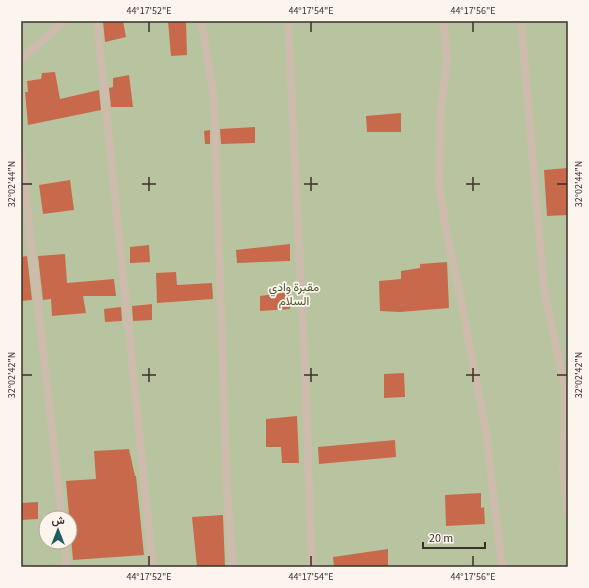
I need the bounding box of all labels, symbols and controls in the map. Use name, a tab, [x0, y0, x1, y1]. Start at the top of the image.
text: 44°17'52"E	[126, 4, 172, 18]
text: 44°17'54"E	[288, 4, 334, 18]
text: 44°17'56"E	[450, 4, 496, 18]
text: 32°02'44"N	[5, 161, 19, 207]
text: 32°02'44"N	[572, 161, 586, 207]
park label: مقبرة وادي السلام	[269, 279, 319, 310]
text: 32°02'42"N	[5, 352, 19, 398]
text: 32°02'42"N	[572, 352, 586, 398]
north arrow	[38, 510, 78, 550]
text: ش	[51, 513, 65, 528]
scale bar	[423, 524, 485, 550]
text: 20 m	[429, 530, 453, 547]
text: 44°17'52"E	[126, 570, 172, 584]
text: 44°17'54"E	[288, 570, 334, 584]
text: 44°17'56"E	[450, 570, 496, 584]

